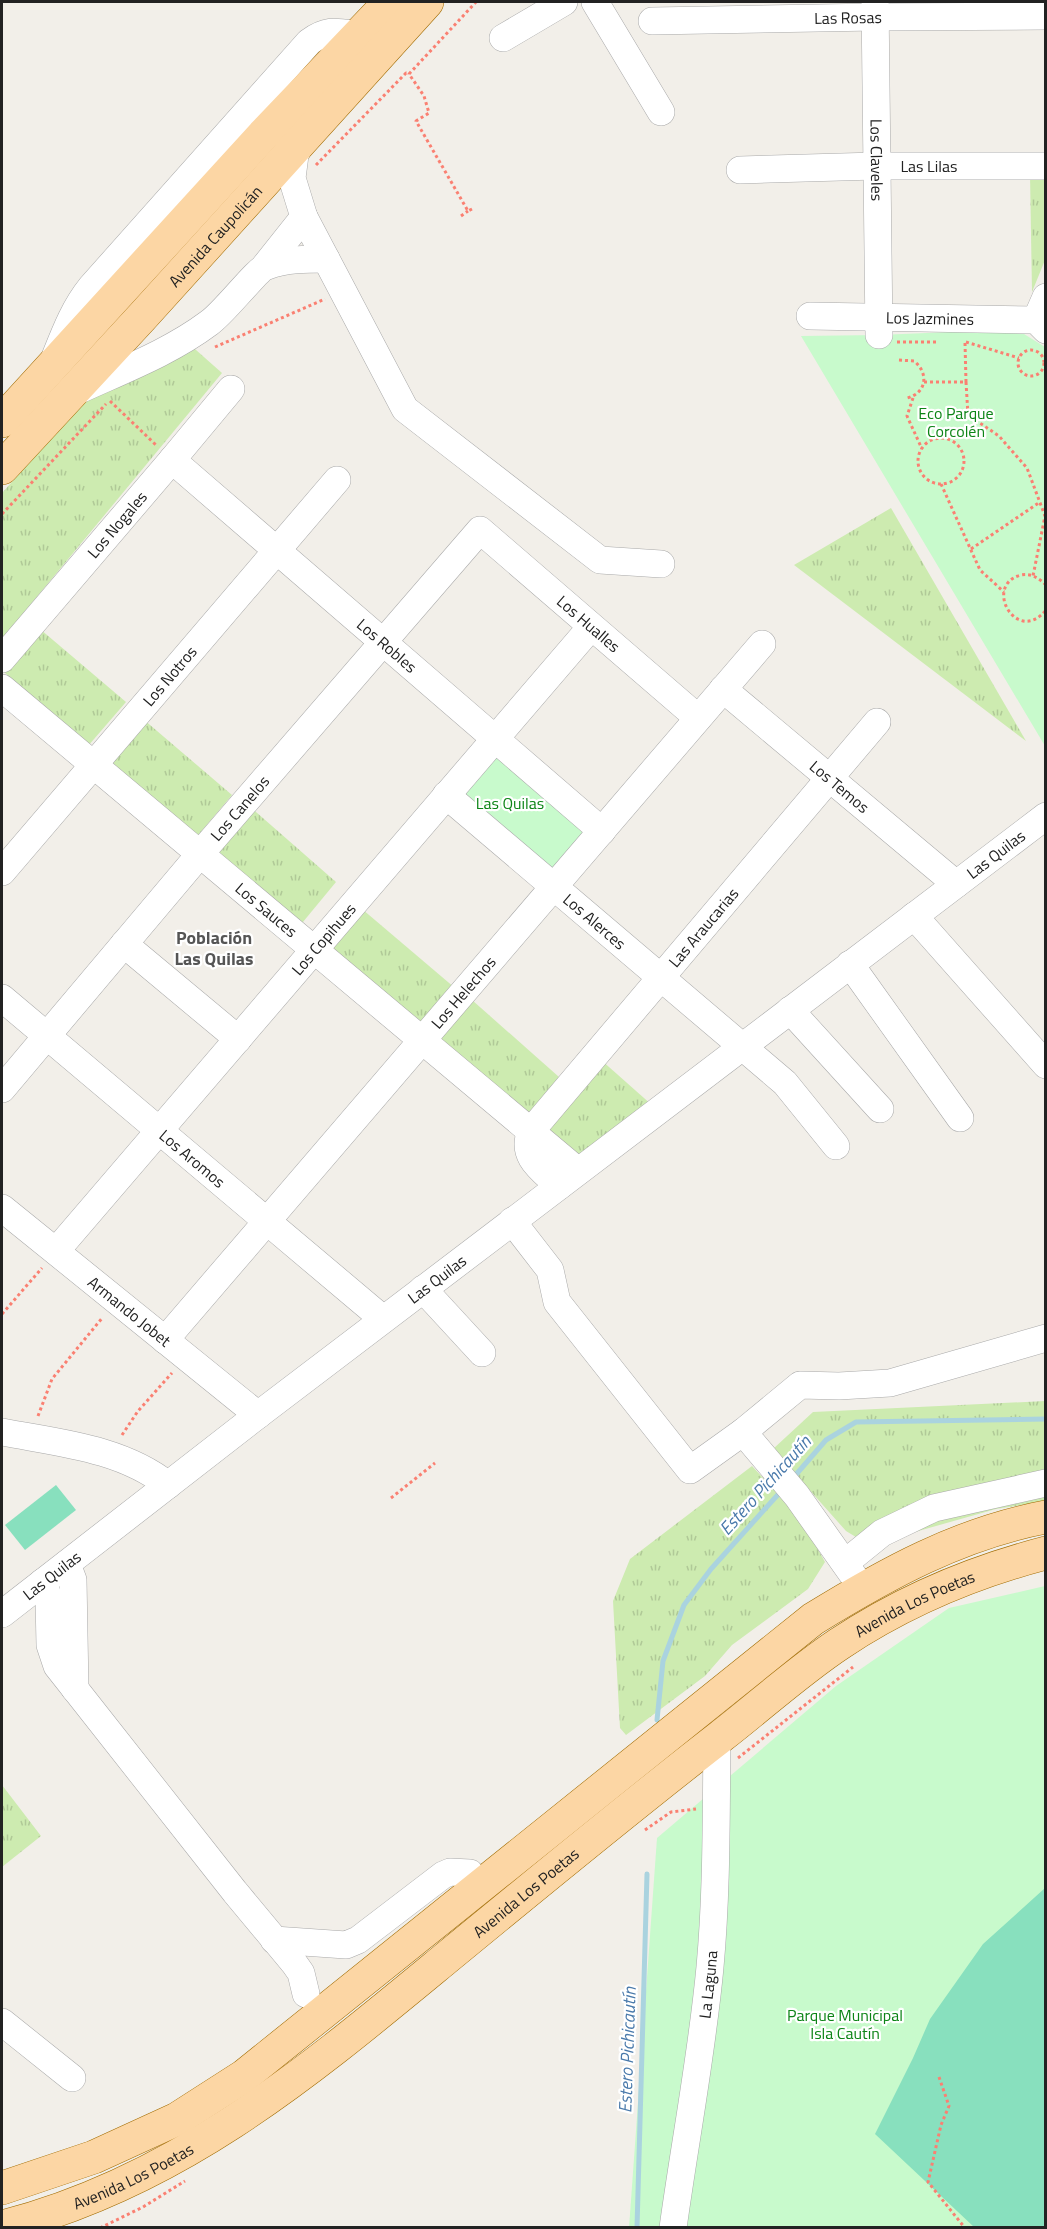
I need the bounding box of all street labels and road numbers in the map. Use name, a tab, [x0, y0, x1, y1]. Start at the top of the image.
street label: Las Rosas	[814, 5, 882, 30]
street label: Los Claveles	[864, 119, 889, 201]
street label: Las Lilas	[900, 154, 957, 178]
street label: Avenida Caupolicán	[163, 180, 268, 292]
street label: Los Jazmines	[886, 305, 974, 331]
street label: Los Nogales	[81, 486, 153, 563]
street label: Los Hualles	[552, 589, 626, 658]
street label: Los Robles	[352, 613, 422, 678]
street label: Los Notros	[137, 640, 202, 711]
street label: Los Temos	[804, 754, 875, 819]
street label: Los Canelos	[204, 770, 275, 846]
street label: Las Quilas	[961, 824, 1030, 884]
street label: Los Sauces	[230, 876, 303, 943]
street label: Las Araucarias	[663, 882, 744, 972]
street label: Los Alerces	[558, 887, 631, 955]
street label: Los Copihues	[286, 898, 361, 980]
street label: Los Helechos	[425, 951, 501, 1034]
street label: Los Aromos	[154, 1124, 231, 1193]
street label: Las Quilas	[402, 1249, 471, 1309]
street label: Armando Jobet	[83, 1270, 176, 1352]
street label: Las Quilas	[17, 1545, 86, 1606]
street label: Avenida Los Poetas	[850, 1564, 978, 1643]
street label: Avenida Los Poetas	[467, 1842, 584, 1943]
street label: La Laguna	[692, 1950, 723, 2020]
street label: Avenida Los Poetas	[70, 2137, 198, 2215]

